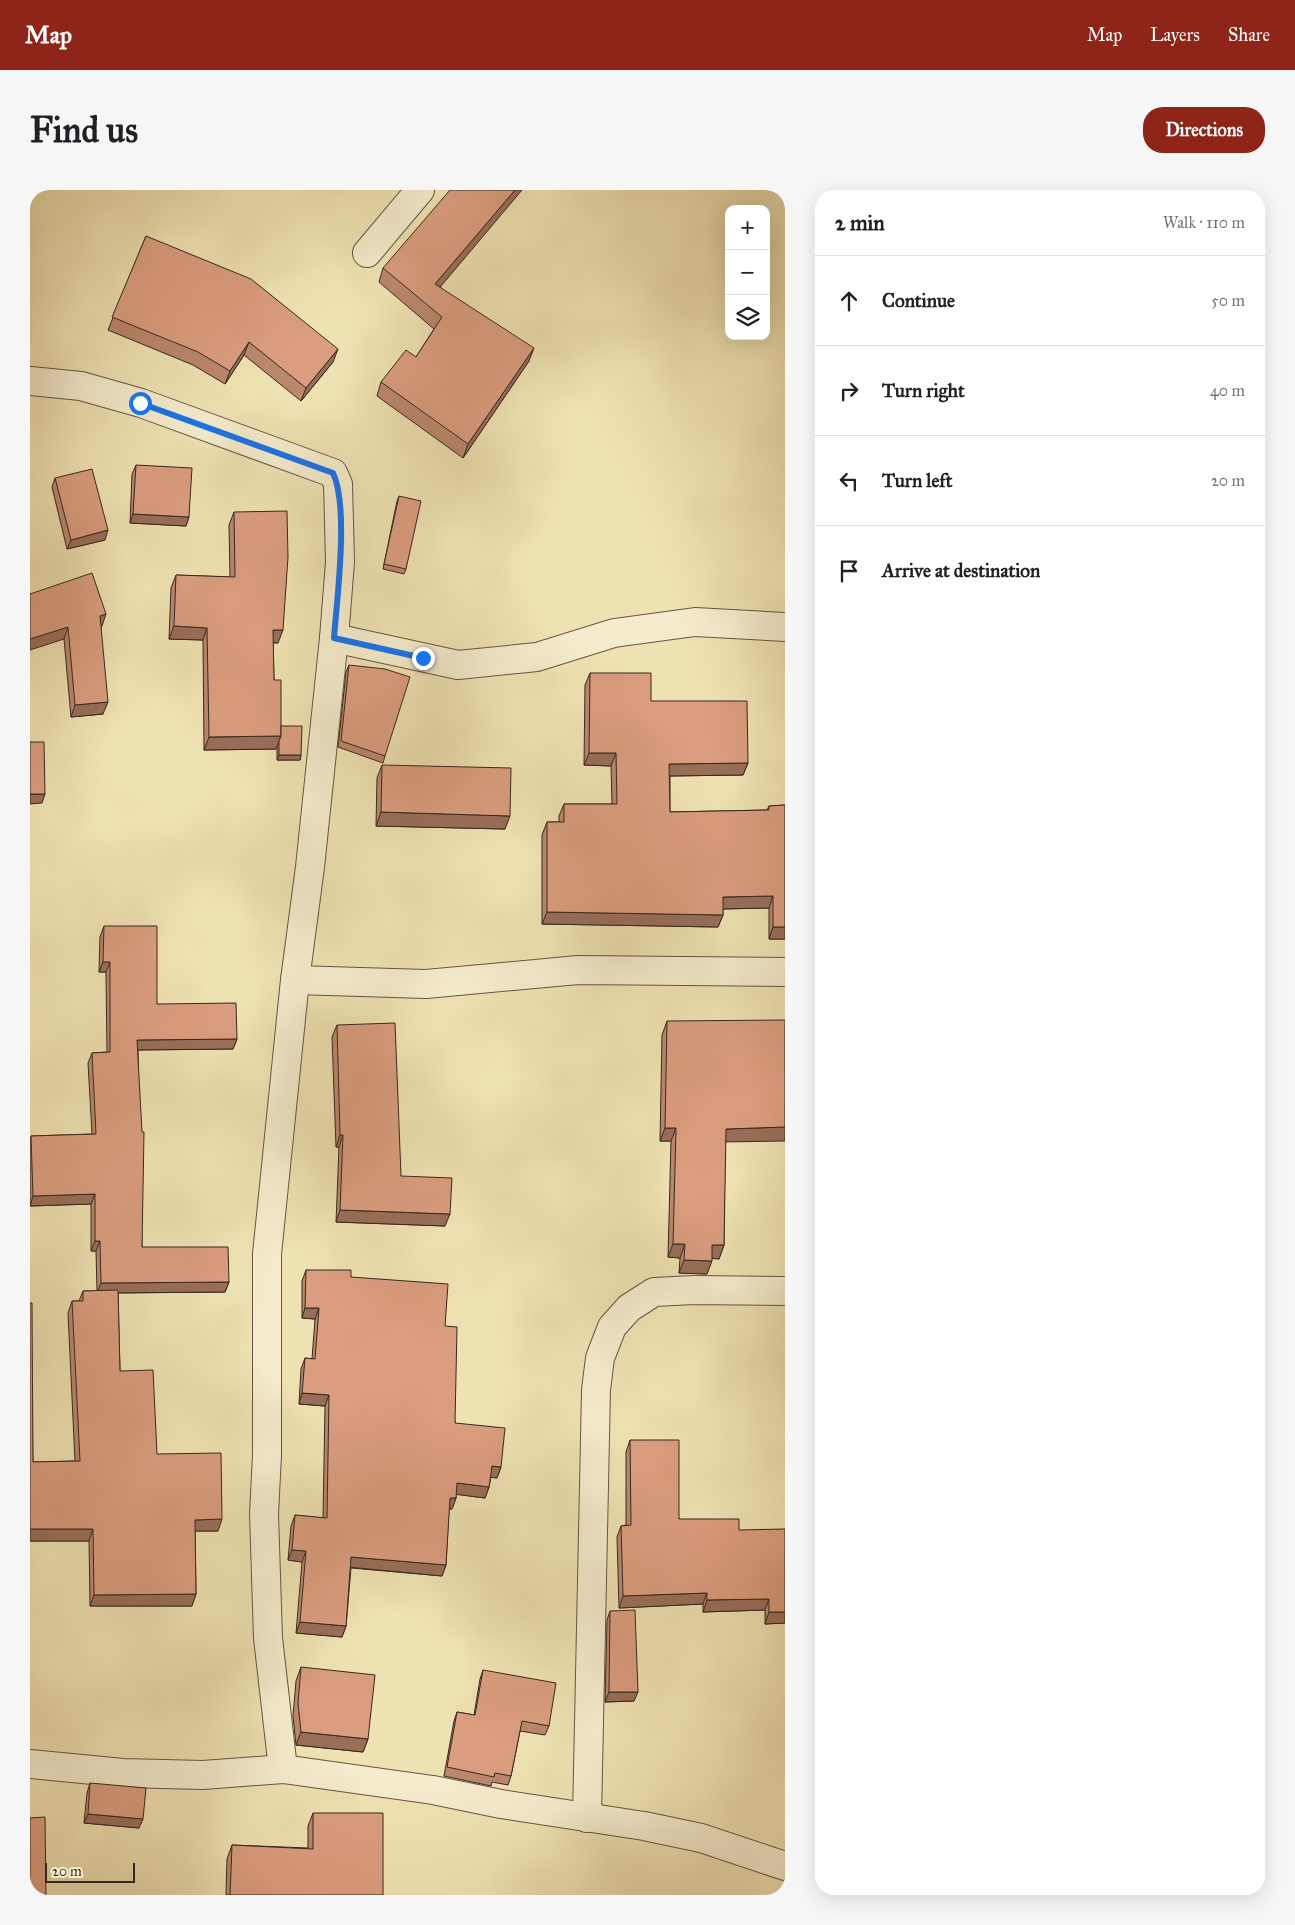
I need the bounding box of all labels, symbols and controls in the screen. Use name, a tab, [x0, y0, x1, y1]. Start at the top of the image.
text: Map	[25, 20, 72, 50]
text: Map	[1087, 24, 1122, 46]
text: Layers	[1150, 24, 1200, 46]
text: Share	[1228, 24, 1270, 46]
button: Directions	[1143, 107, 1265, 153]
text: Find us	[30, 109, 138, 152]
map controls	[725, 205, 770, 340]
button: +	[725, 205, 770, 250]
text: 2 min	[835, 210, 885, 236]
text: Walk · 110 m	[1163, 213, 1245, 232]
button: −	[725, 250, 770, 295]
icon: ahead	[835, 287, 863, 315]
text: Continue	[882, 289, 955, 312]
text: 50 m	[1211, 291, 1245, 310]
button: layers	[725, 295, 770, 340]
icon: right	[835, 377, 863, 405]
text: Turn right	[882, 379, 965, 402]
text: 40 m	[1210, 381, 1245, 400]
route start	[129, 392, 152, 415]
icon: left	[835, 467, 863, 495]
text: Turn left	[882, 469, 952, 492]
text: 20 m	[1211, 471, 1245, 490]
icon: arrive	[835, 557, 863, 585]
text: Arrive at destination	[882, 559, 1040, 582]
route end	[412, 647, 435, 670]
scale bar	[45, 1860, 135, 1883]
text: 20 m	[52, 1863, 82, 1880]

